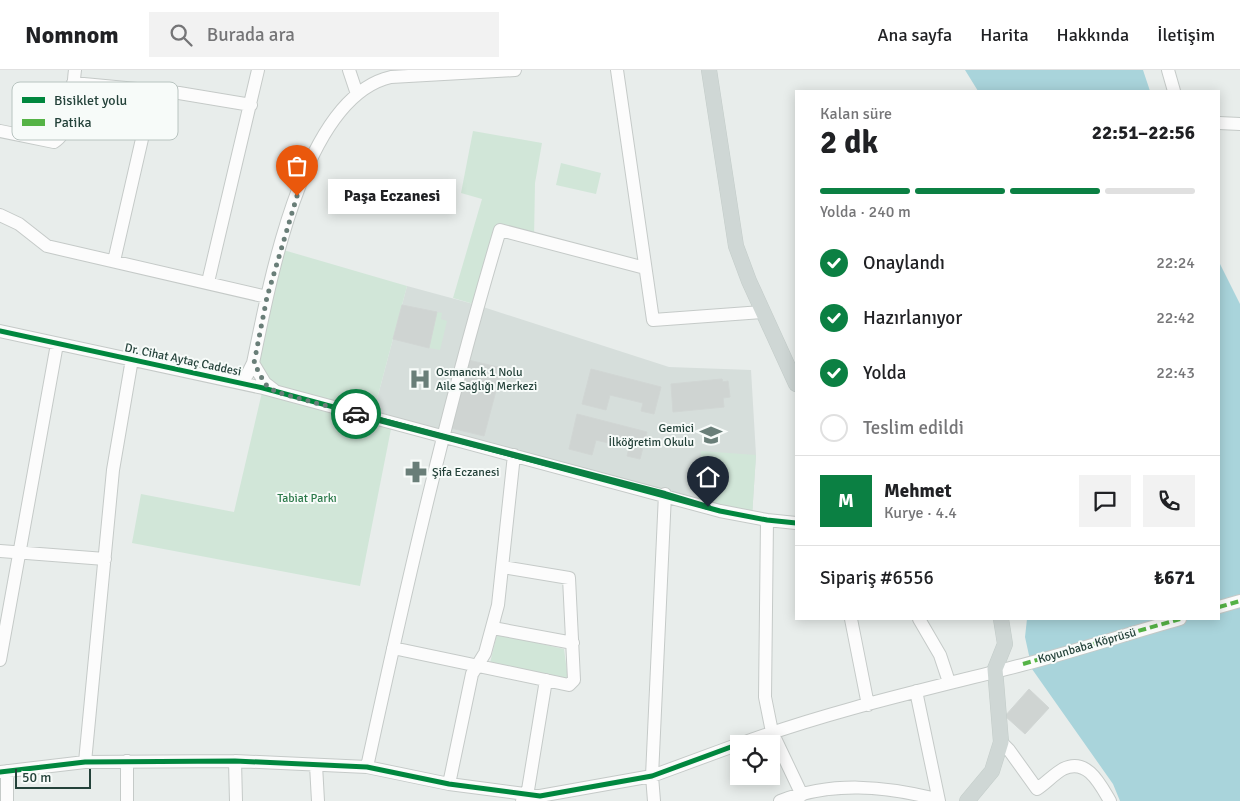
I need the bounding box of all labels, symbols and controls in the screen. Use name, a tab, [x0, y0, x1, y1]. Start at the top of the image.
search box	[149, 12, 499, 57]
text: Nomnom	[25, 20, 119, 50]
icon: search	[167, 21, 195, 49]
text: Burada ara	[207, 23, 295, 47]
text: Ana sayfa	[878, 24, 952, 46]
text: Harita	[980, 24, 1029, 46]
text: Hakkında	[1057, 24, 1129, 46]
text: İletişim	[1157, 24, 1215, 46]
legend	[12, 82, 178, 140]
text: Bisiklet yolu	[54, 92, 127, 109]
text: Kalan süre	[820, 104, 892, 124]
text: Patika	[54, 114, 92, 131]
text: 22:51–22:56	[1092, 121, 1195, 145]
text: 2 dk	[820, 123, 878, 162]
pin	[276, 145, 318, 196]
icon: bag	[283, 152, 311, 180]
callout: Paşa Eczanesi	[327, 178, 454, 214]
text: Paşa Eczanesi	[344, 186, 440, 206]
text: Yolda · 240 m	[820, 202, 911, 222]
icon: check	[820, 249, 848, 277]
text: Onaylandı	[863, 251, 945, 275]
text: 22:24	[1156, 253, 1195, 273]
icon: check	[820, 304, 848, 332]
text: Hazırlanıyor	[863, 306, 962, 330]
text: 22:42	[1156, 308, 1195, 328]
street label: Dr. Cihat Aytaç Caddesi	[123, 340, 243, 380]
icon: check	[820, 359, 848, 387]
text: Yolda	[863, 361, 907, 385]
text: 22:43	[1156, 363, 1195, 383]
place label: Osmancık 1 Nolu Aile Sağlığı Merkezi	[436, 365, 537, 394]
hospital icon: Osmancık 1 Nolu Aile Sağlığı Merkezi	[407, 366, 433, 392]
courier	[331, 389, 381, 439]
icon: car	[342, 400, 370, 428]
text: Teslim edildi	[863, 416, 964, 440]
place label: Gemici İlköğretim Okulu	[608, 421, 694, 450]
school or university icon: Gemici İlköğretim Okulu	[698, 422, 724, 448]
pin	[687, 456, 729, 507]
pharmacy icon: Şifa Eczanesi	[403, 459, 429, 485]
icon: home	[694, 463, 722, 491]
place label: Şifa Eczanesi	[432, 465, 499, 480]
button: chat	[1079, 475, 1131, 527]
button: phone	[1143, 475, 1195, 527]
text: Mehmet	[884, 479, 952, 503]
text: M	[838, 489, 854, 513]
park label: Tabiat Parkı	[277, 491, 337, 506]
text: Kurye · 4.4	[884, 503, 957, 523]
text: Sipariş #6556	[820, 566, 934, 590]
text: ₺671	[1154, 566, 1195, 590]
street label: Koyunbaba Köprüsü	[1036, 625, 1138, 667]
map controls	[730, 735, 780, 785]
button: locate	[730, 735, 780, 785]
scale bar	[15, 766, 91, 789]
text: 50 m	[22, 769, 51, 786]

